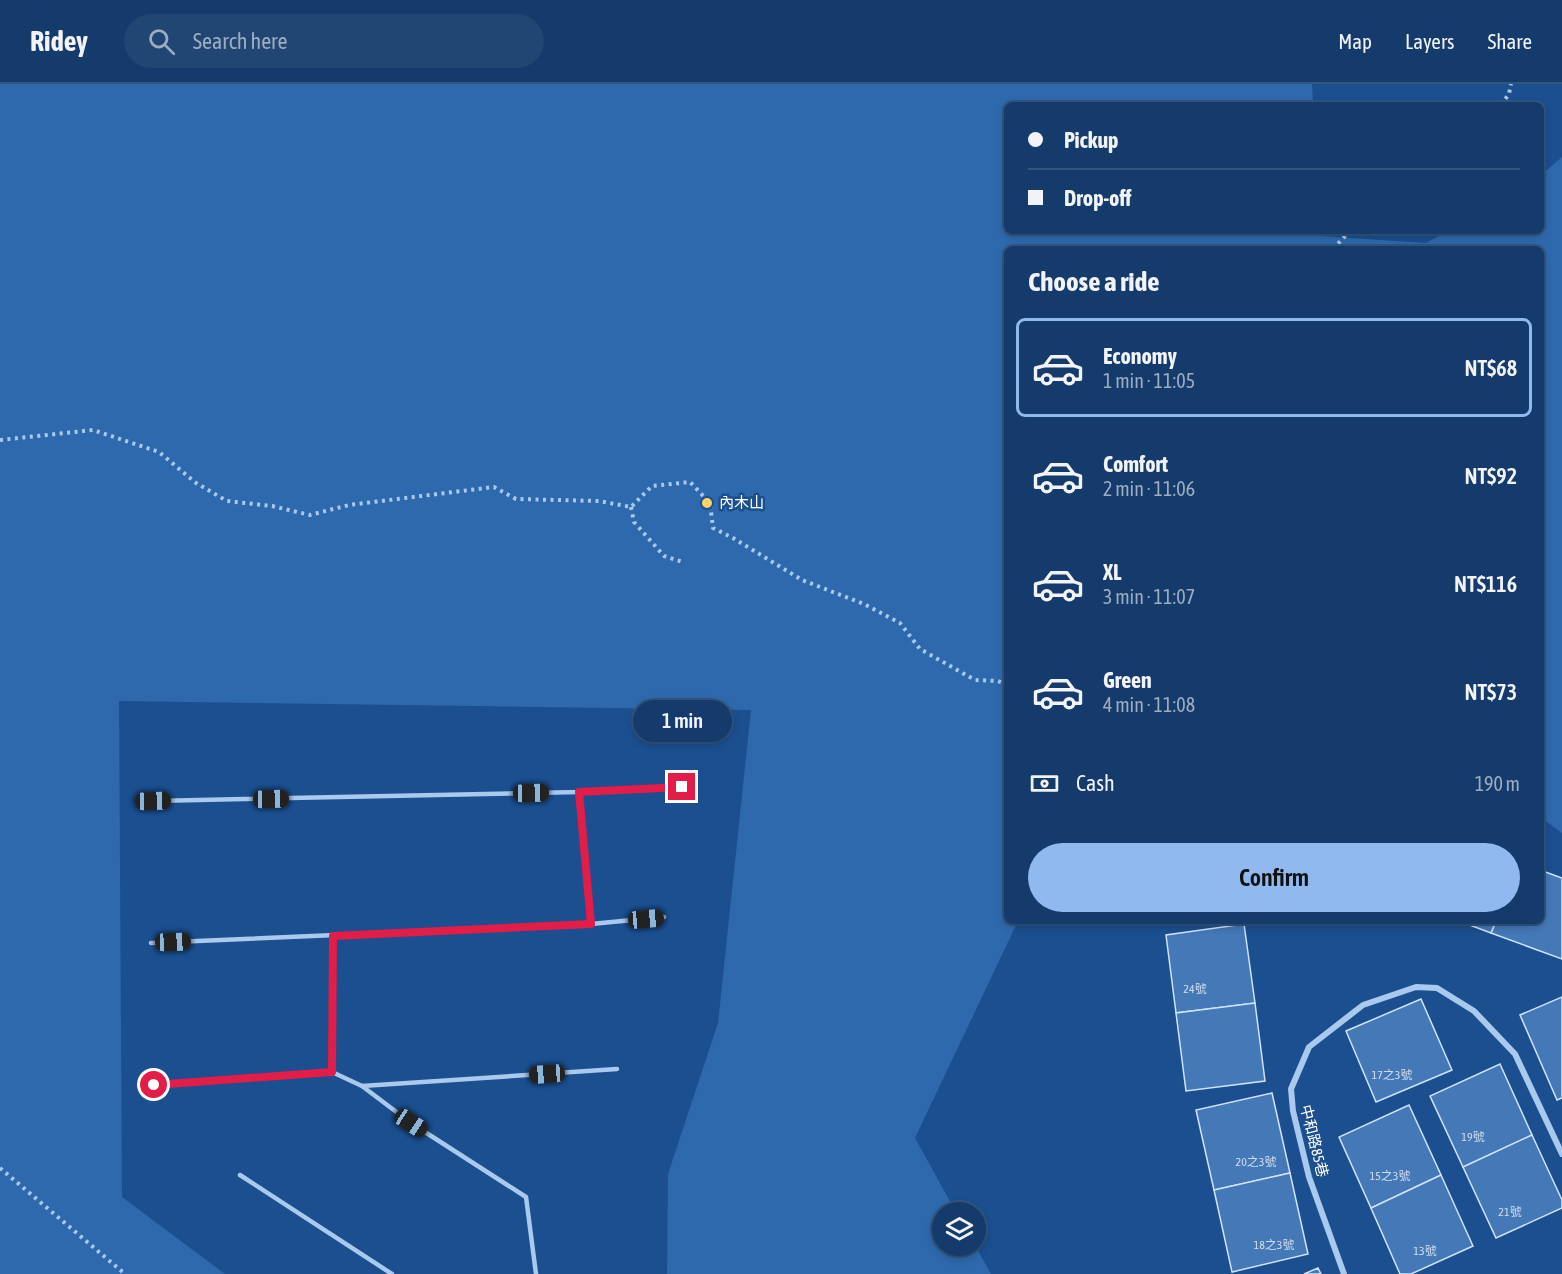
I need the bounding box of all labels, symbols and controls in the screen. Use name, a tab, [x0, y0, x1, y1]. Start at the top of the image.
search box	[124, 14, 544, 68]
text: Ridey	[30, 25, 88, 57]
icon: search	[145, 25, 178, 58]
text: Search here	[193, 28, 288, 54]
text: Map	[1338, 29, 1372, 53]
text: Layers	[1405, 29, 1455, 53]
text: Share	[1488, 29, 1532, 53]
text: Pickup	[1064, 127, 1119, 153]
text: Drop-off	[1064, 185, 1131, 211]
text: Choose a ride	[1028, 266, 1160, 297]
icon: car	[1031, 341, 1085, 395]
text: Economy	[1103, 343, 1177, 369]
text: NT$68	[1464, 355, 1517, 381]
text: 1 min · 11:05	[1103, 369, 1195, 392]
icon: car	[1031, 449, 1085, 503]
text: Comfort	[1103, 451, 1168, 477]
text: NT$92	[1464, 463, 1517, 489]
text: 2 min · 11:06	[1103, 477, 1195, 500]
place label: 內木山	[719, 494, 764, 511]
marker: 內木山	[700, 496, 714, 510]
icon: car	[1031, 557, 1085, 611]
text: XL	[1103, 559, 1121, 585]
text: NT$116	[1454, 571, 1517, 597]
text: 3 min · 11:07	[1103, 585, 1195, 608]
icon: car	[1031, 665, 1085, 719]
text: Green	[1103, 667, 1152, 693]
text: NT$73	[1464, 679, 1517, 705]
text: 4 min · 11:08	[1103, 693, 1195, 716]
callout: 1 min	[632, 700, 732, 742]
text: 1 min	[662, 709, 703, 732]
icon: cash	[1028, 767, 1061, 800]
text: Cash	[1076, 770, 1115, 796]
text: 190 m	[1475, 772, 1520, 795]
route end	[668, 773, 695, 800]
car	[513, 784, 549, 802]
car	[253, 790, 289, 808]
car	[135, 792, 171, 810]
button: Confirm	[1028, 843, 1520, 912]
car	[627, 908, 665, 930]
car	[155, 932, 191, 952]
house number: 24號	[1183, 982, 1207, 996]
car	[528, 1064, 566, 1084]
house number: 17之3號	[1372, 1068, 1412, 1082]
route start	[140, 1071, 167, 1098]
street label: 中和路85巷	[1297, 1103, 1332, 1179]
car	[391, 1106, 431, 1140]
house number: 19號	[1461, 1130, 1485, 1144]
house number: 20之3號	[1236, 1155, 1276, 1169]
house number: 15之3號	[1370, 1169, 1410, 1183]
map controls	[932, 1202, 986, 1256]
button: layers	[932, 1202, 986, 1256]
house number: 21號	[1498, 1205, 1522, 1219]
house number: 18之3號	[1254, 1238, 1294, 1252]
house number: 13號	[1413, 1244, 1437, 1258]

